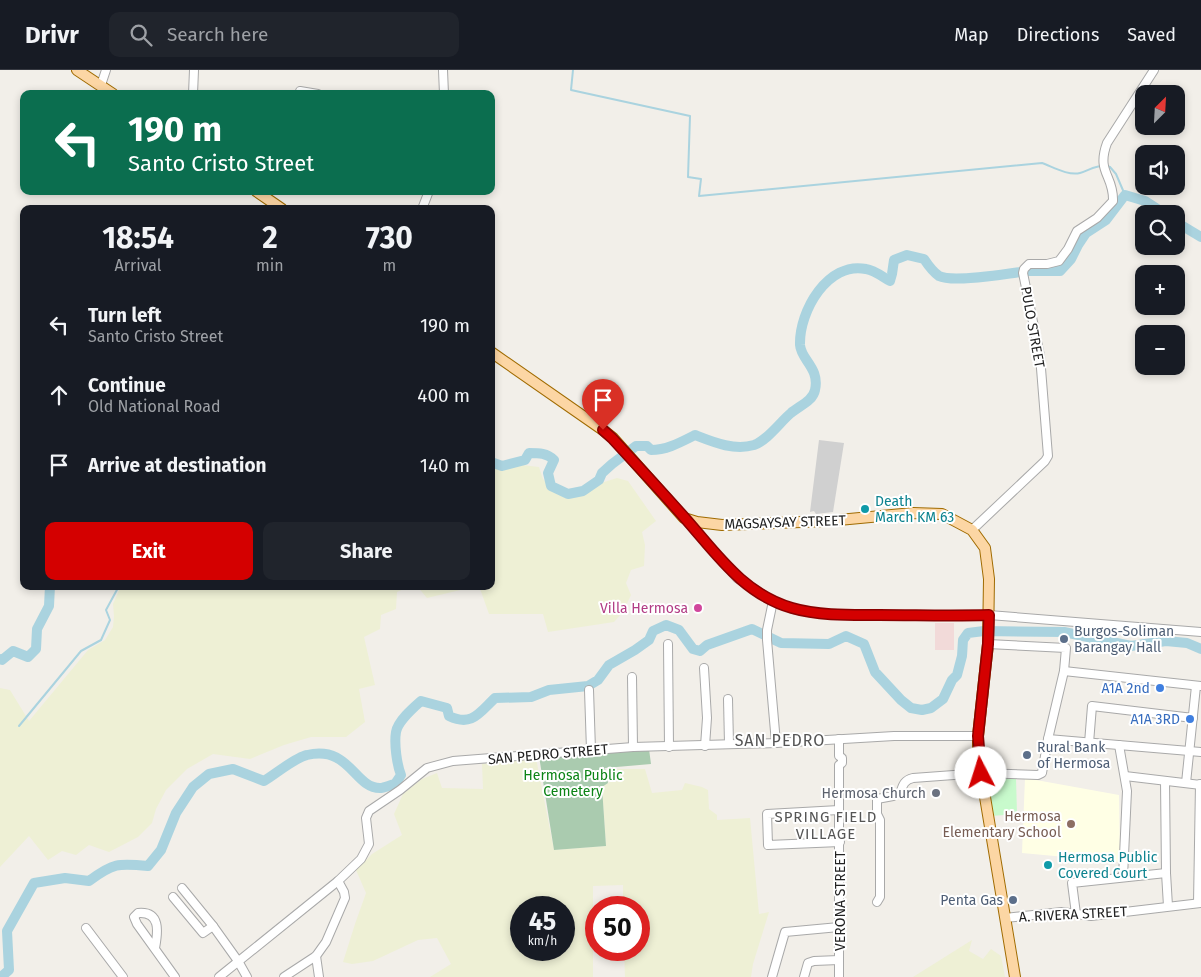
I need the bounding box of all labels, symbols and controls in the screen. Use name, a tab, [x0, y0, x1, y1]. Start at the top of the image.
search box	[109, 12, 459, 57]
text: Drivr	[25, 21, 79, 49]
icon: search	[127, 21, 155, 49]
text: Search here	[167, 23, 268, 46]
text: Map	[954, 24, 989, 46]
text: Directions	[1017, 24, 1099, 46]
text: Saved	[1127, 24, 1176, 46]
north arrow	[1135, 85, 1185, 135]
map controls	[1135, 85, 1185, 375]
text: 190 m	[128, 108, 222, 150]
icon: left	[45, 110, 110, 175]
button: sound	[1135, 145, 1185, 195]
text: Santo Cristo Street	[128, 150, 314, 177]
button: search	[1135, 205, 1185, 255]
text: 18:54	[102, 220, 174, 256]
text: 2	[262, 220, 278, 256]
text: 730	[366, 220, 413, 256]
text: Arrival	[115, 256, 162, 275]
text: min	[256, 256, 284, 275]
text: m	[382, 256, 396, 275]
button: +	[1135, 265, 1185, 315]
street label: PULO STREET	[1017, 285, 1048, 370]
text: Turn left	[88, 304, 162, 327]
icon: left	[45, 311, 73, 339]
text: 190 m	[420, 314, 470, 337]
button: −	[1135, 325, 1185, 375]
text: Santo Cristo Street	[88, 327, 223, 346]
text: Continue	[88, 374, 166, 397]
pin	[582, 379, 624, 430]
icon: ahead	[45, 381, 73, 409]
text: 400 m	[417, 384, 470, 407]
icon: arrive	[589, 386, 617, 414]
text: Old National Road	[88, 397, 221, 416]
icon: arrive	[45, 451, 73, 479]
text: Arrive at destination	[88, 454, 267, 477]
text: 140 m	[420, 454, 470, 477]
place label: Death March KM 63	[875, 493, 954, 526]
marker: Death March KM 63	[859, 503, 871, 515]
street label: MAGSAYSAY STREET	[724, 512, 847, 533]
button: Exit	[45, 522, 253, 580]
button: Share	[263, 522, 470, 580]
place label: Villa Hermosa	[600, 600, 688, 617]
marker: Villa Hermosa	[692, 602, 704, 614]
place label: Burgos-Soliman Barangay Hall	[1074, 623, 1174, 656]
marker: Burgos-Soliman Barangay Hall	[1058, 633, 1070, 645]
place label: A1A 2nd	[1101, 680, 1150, 697]
marker: A1A 2nd	[1154, 682, 1166, 694]
place label: A1A 3RD	[1130, 711, 1180, 728]
marker: A1A 3RD	[1184, 713, 1196, 725]
district label: SAN PEDRO	[735, 731, 825, 750]
place label: Rural Bank of Hermosa	[1037, 739, 1110, 772]
street label: SAN PEDRO STREET	[487, 741, 610, 768]
position arrow	[954, 746, 1006, 798]
marker: Rural Bank of Hermosa	[1021, 749, 1033, 761]
park label: Hermosa Public Cemetery	[523, 767, 623, 800]
place label: Hermosa Church	[822, 785, 926, 802]
marker: Hermosa Church	[930, 787, 942, 799]
district label: SPRING FIELD VILLAGE	[774, 808, 878, 843]
place label: Hermosa Elementary School	[943, 808, 1061, 841]
marker: Hermosa Elementary School	[1065, 818, 1077, 830]
place label: Hermosa Public Covered Court	[1058, 849, 1158, 882]
street label: VERONA STREET	[832, 850, 849, 951]
marker: Hermosa Public Covered Court	[1042, 859, 1054, 871]
place label: Penta Gas	[940, 892, 1003, 909]
marker: Penta Gas	[1007, 894, 1019, 906]
speed limit sign: 50	[585, 896, 650, 961]
street label: A. RIVERA STREET	[1018, 903, 1128, 926]
text: 45	[529, 907, 556, 937]
text: km/h	[528, 934, 557, 948]

